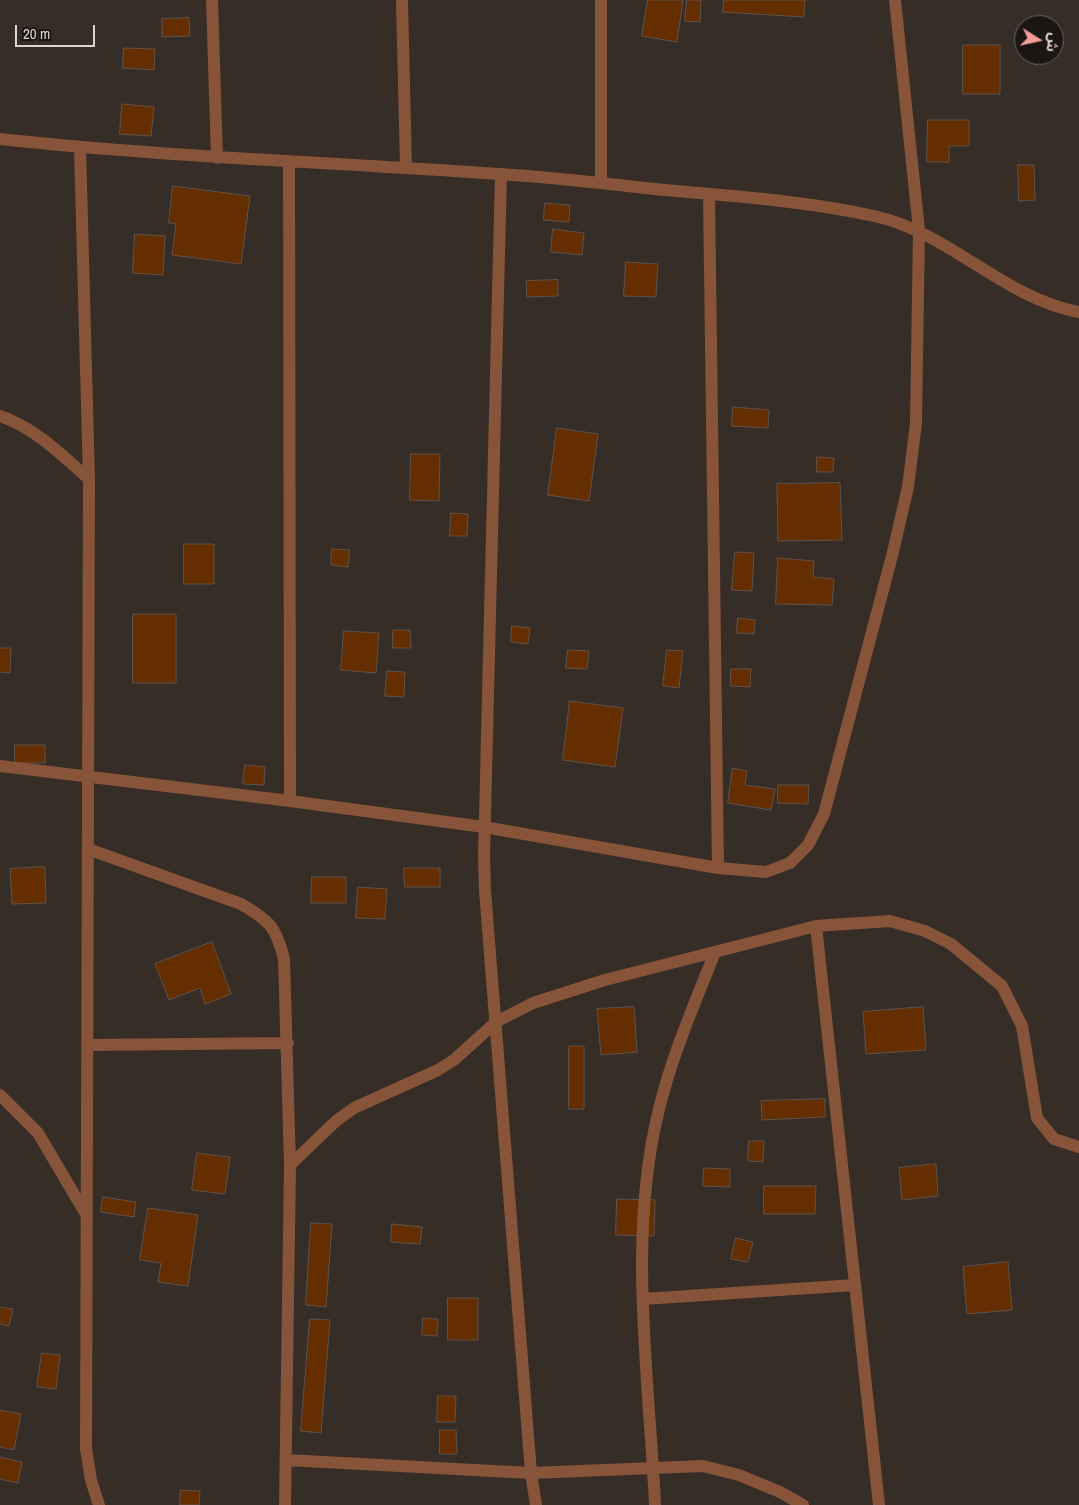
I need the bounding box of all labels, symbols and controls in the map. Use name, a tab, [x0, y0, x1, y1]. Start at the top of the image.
scale bar	[18, 15, 98, 47]
north arrow	[1014, 15, 1064, 65]
text: 20 m	[23, 23, 50, 44]
text: ش	[1042, 31, 1063, 53]

